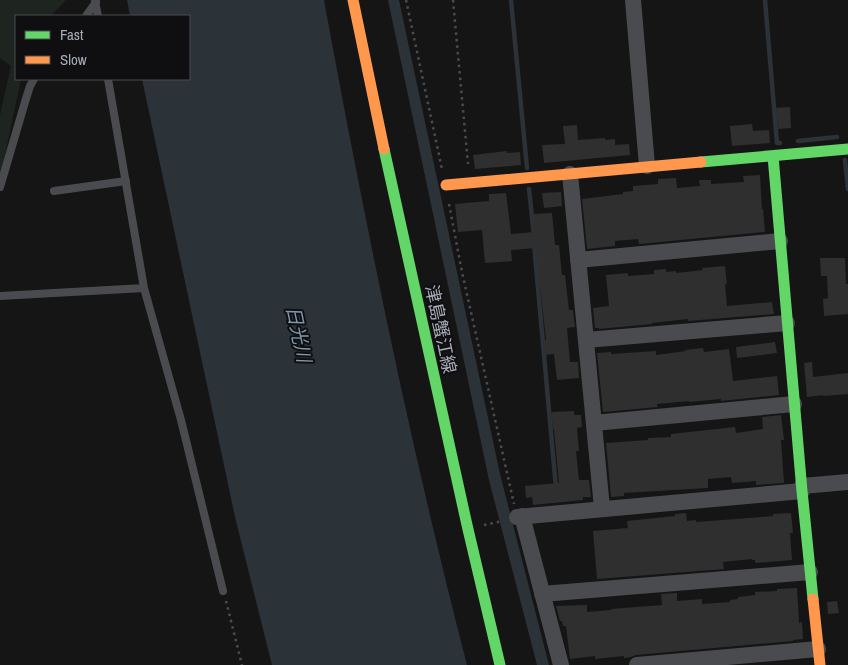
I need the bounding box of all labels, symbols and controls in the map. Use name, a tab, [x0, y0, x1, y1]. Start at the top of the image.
legend	[15, 15, 190, 80]
text: Fast	[60, 24, 84, 45]
text: Slow	[60, 49, 87, 70]
street label: 津島蟹江線	[419, 282, 463, 376]
water label: 日光川	[280, 303, 318, 367]

